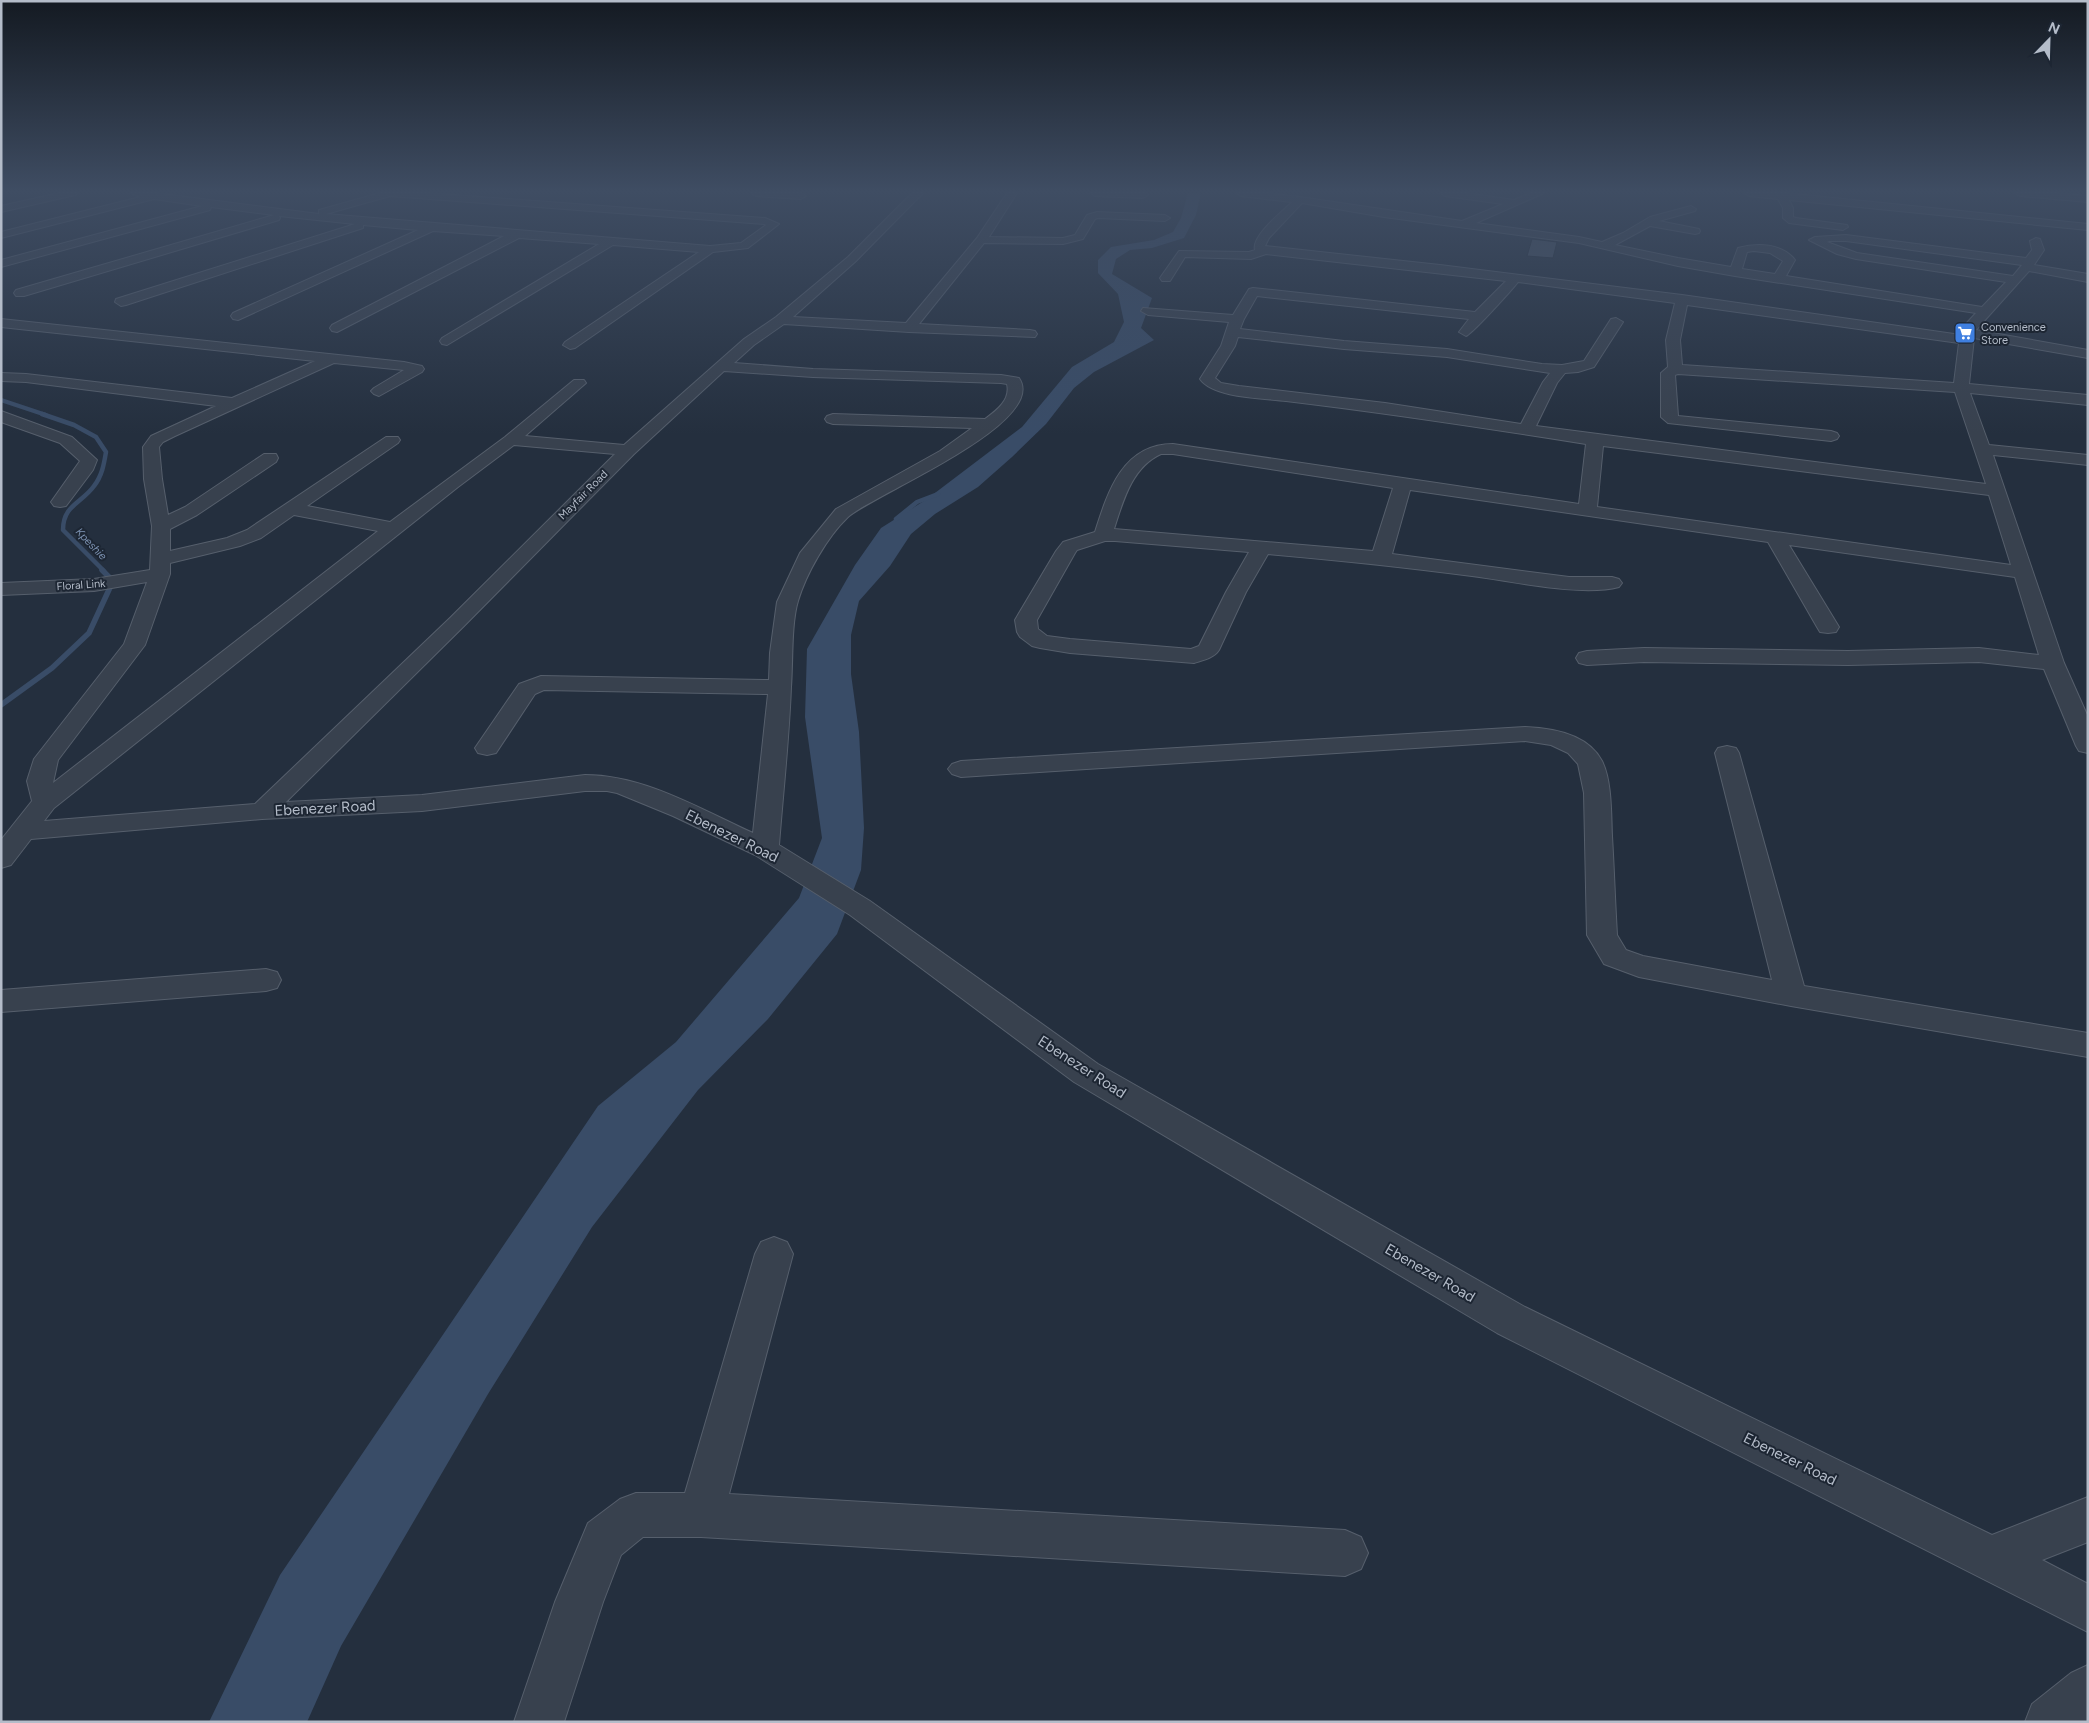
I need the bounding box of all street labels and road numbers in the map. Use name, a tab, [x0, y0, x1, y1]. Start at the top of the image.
street label: Mayfair Road	[556, 468, 610, 522]
street label: Floral Link	[56, 577, 107, 593]
street label: Ebenezer Road	[274, 796, 376, 820]
street label: Ebenezer Road	[683, 806, 781, 866]
street label: Ebenezer Road	[1035, 1032, 1129, 1102]
street label: Ebenezer Road	[1382, 1240, 1478, 1306]
street label: Ebenezer Road	[1741, 1429, 1839, 1489]

